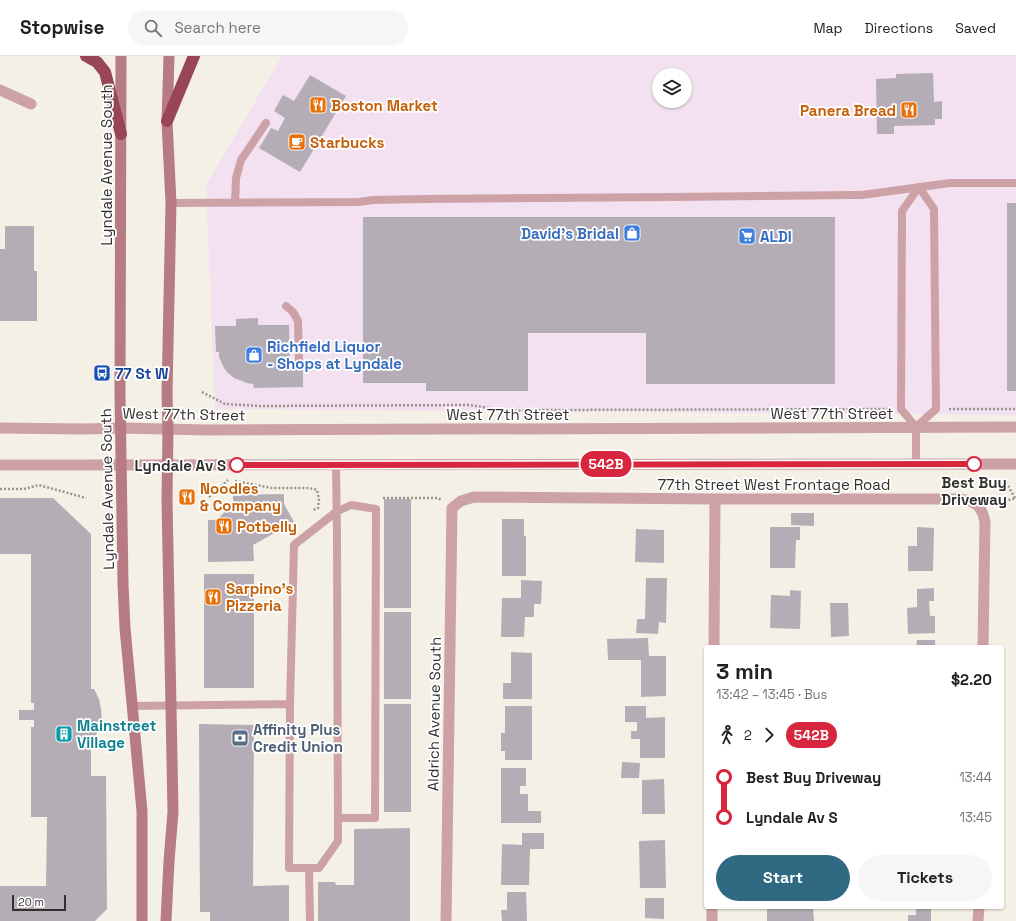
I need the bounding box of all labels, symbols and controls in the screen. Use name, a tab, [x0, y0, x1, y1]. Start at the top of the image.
search box	[128, 10, 408, 46]
text: Stopwise	[20, 15, 104, 40]
icon: search	[142, 17, 164, 39]
text: Search here	[174, 18, 261, 37]
text: Map	[813, 19, 843, 37]
text: Directions	[865, 19, 933, 37]
text: Saved	[955, 19, 996, 37]
map controls	[652, 68, 692, 108]
button: layers	[652, 68, 692, 108]
street label: Lyndale Avenue South	[97, 84, 116, 246]
restaurant icon: Boston Market	[308, 95, 328, 115]
place label: Boston Market	[331, 96, 438, 115]
restaurant icon: Panera Bread	[899, 100, 919, 120]
place label: Panera Bread	[800, 101, 896, 120]
cafe icon: Starbucks	[287, 132, 307, 152]
place label: Starbucks	[310, 133, 384, 152]
shop icon: David's Bridal	[622, 223, 642, 243]
place label: David's Bridal	[521, 224, 619, 243]
supermarket icon: ALDI	[737, 226, 757, 246]
place label: ALDI	[760, 227, 792, 246]
place label: Richfield Liquor - Shops at Lyndale	[267, 337, 402, 373]
shop icon: Richfield Liquor - Shops at Lyndale	[244, 345, 264, 365]
bus stop icon: 77 St W	[92, 363, 112, 383]
place label: 77 St W	[115, 364, 169, 383]
street label: West 77th Street	[122, 403, 246, 425]
street label: West 77th Street	[771, 404, 894, 423]
street label: West 77th Street	[447, 405, 570, 424]
street label: Lyndale Avenue South	[96, 408, 118, 570]
line badge: 542B	[578, 451, 634, 477]
text: 542B	[589, 455, 623, 473]
place label: Lyndale Av S	[134, 456, 226, 475]
marker: Best Buy Driveway	[966, 456, 982, 472]
marker: Lyndale Av S	[229, 457, 245, 473]
place label: Best Buy Driveway	[941, 473, 1007, 509]
street label: 77th Street West Frontage Road	[658, 475, 890, 494]
place label: Noodles & Company	[200, 479, 281, 515]
restaurant icon: Noodles & Company	[177, 487, 197, 507]
restaurant icon: Potbelly	[214, 516, 234, 536]
place label: Potbelly	[237, 517, 297, 536]
place label: Sarpino's Pizzeria	[226, 579, 294, 615]
restaurant icon: Sarpino's Pizzeria	[203, 587, 223, 607]
street label: Aldrich Avenue South	[423, 637, 445, 791]
text: 3 min	[716, 657, 773, 685]
text: $2.20	[951, 670, 992, 689]
text: 13:42 – 13:45 · Bus	[716, 686, 827, 703]
place label: Mainstreet Village	[77, 716, 156, 752]
place label: Affinity Plus Credit Union	[253, 720, 343, 756]
building icon: Mainstreet Village	[54, 724, 74, 744]
icon: walk	[716, 724, 738, 746]
icon: forward	[758, 724, 780, 746]
text: 542B	[794, 726, 829, 744]
text: 2	[744, 727, 752, 744]
bank icon: Affinity Plus Credit Union	[230, 728, 250, 748]
text: Best Buy Driveway	[746, 768, 881, 787]
text: 13:44	[959, 769, 992, 786]
text: Lyndale Av S	[746, 808, 838, 827]
text: 13:45	[960, 809, 992, 826]
button: Start	[716, 855, 850, 901]
button: Tickets	[858, 855, 992, 901]
scale bar	[12, 893, 66, 912]
text: 20 m	[18, 895, 44, 909]

